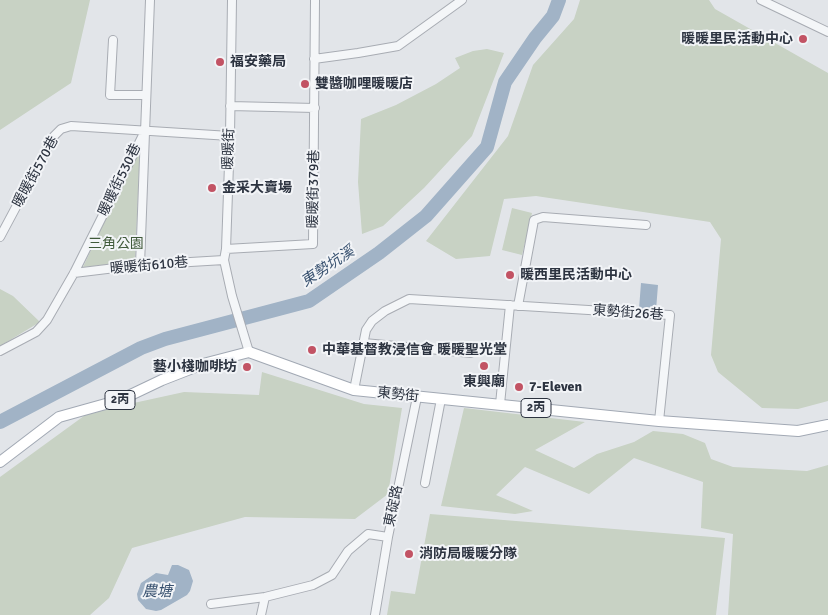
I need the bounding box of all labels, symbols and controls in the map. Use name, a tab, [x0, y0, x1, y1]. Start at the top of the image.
place label: 暖暖里民活動中心	[681, 31, 793, 47]
marker: 暖暖里民活動中心	[797, 33, 809, 45]
place label: 福安藥局	[230, 54, 286, 70]
marker: 福安藥局	[214, 56, 226, 68]
place label: 雙醬咖哩暖暖店	[315, 76, 413, 92]
marker: 雙醬咖哩暖暖店	[299, 78, 311, 90]
street label: 暖暖街	[220, 128, 238, 170]
street label: 暖暖街570巷	[10, 134, 62, 210]
street label: 暖暖街530巷	[95, 141, 145, 219]
street label: 暖暖街379巷	[305, 150, 323, 228]
place label: 金采大賣場	[222, 180, 292, 196]
marker: 金采大賣場	[206, 182, 218, 194]
park label: 三角公園	[88, 236, 144, 252]
water label: 東勢坑溪	[298, 243, 358, 291]
street label: 暖暖街610巷	[109, 254, 189, 278]
place label: 暖西里民活動中心	[520, 267, 632, 283]
marker: 暖西里民活動中心	[504, 269, 516, 281]
street label: 東勢街26巷	[592, 302, 664, 324]
place label: 中華基督教浸信會 暖暖聖光堂	[322, 342, 507, 358]
marker: 中華基督教浸信會 暖暖聖光堂	[306, 344, 318, 356]
place label: 藝小棧咖啡坊	[153, 359, 237, 375]
marker: 東興廟	[478, 360, 490, 372]
marker: 藝小棧咖啡坊	[241, 361, 253, 373]
place label: 東興廟	[463, 374, 505, 390]
place label: 7-Eleven	[529, 379, 582, 395]
marker: 7-Eleven	[513, 381, 525, 393]
street label: 東勢街	[376, 384, 420, 406]
road number: 2丙	[105, 390, 135, 410]
road number: 2丙	[521, 398, 551, 418]
street label: 東碇路	[381, 484, 407, 528]
place label: 消防局暖暖分隊	[419, 546, 517, 562]
marker: 消防局暖暖分隊	[403, 548, 415, 560]
water label: 農塘	[142, 583, 172, 601]

